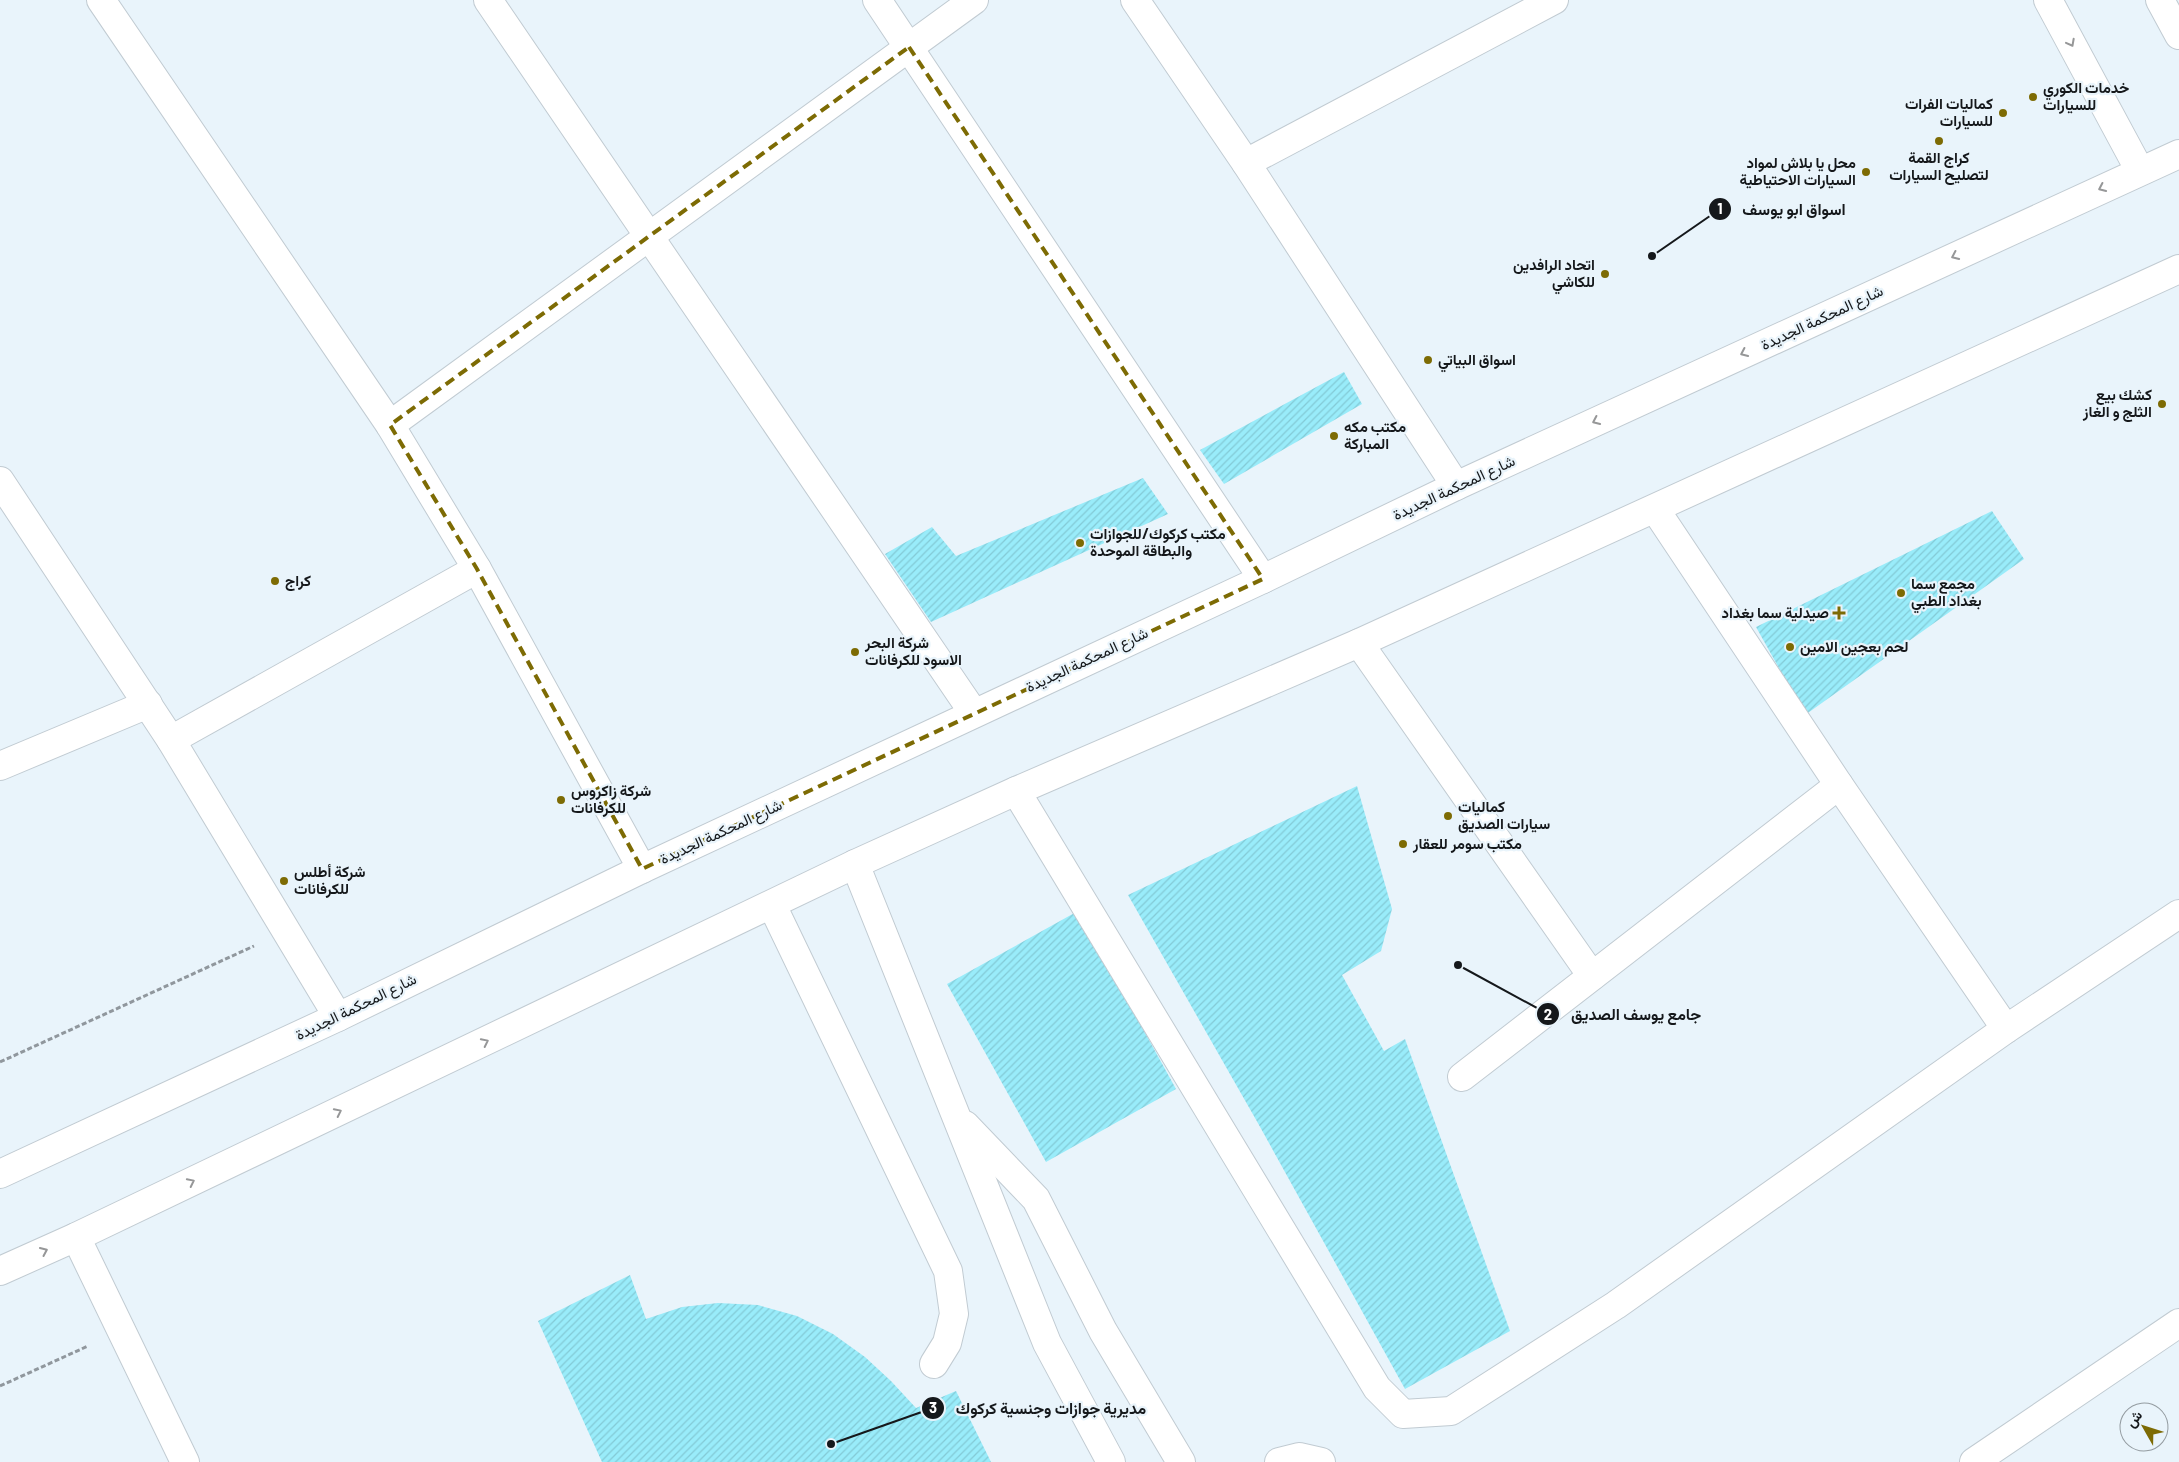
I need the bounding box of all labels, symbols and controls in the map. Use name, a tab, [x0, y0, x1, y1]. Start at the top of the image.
one-way arrow	[2065, 38, 2075, 47]
place label: خدمات الكوري للسيارات	[2043, 78, 2129, 114]
marker: خدمات الكوري للسيارات	[2027, 91, 2039, 103]
place label: كماليات الفرات للسيارات	[1905, 94, 1993, 130]
marker: كماليات الفرات للسيارات	[1997, 107, 2009, 119]
marker: كراج القمة لتصليح السيارات	[1933, 135, 1945, 147]
place label: كراج القمة لتصليح السيارات	[1889, 148, 1989, 185]
place label: محل يا بلاش لمواد السيارات الاحتياطية	[1739, 153, 1856, 189]
marker: محل يا بلاش لمواد السيارات الاحتياطية	[1860, 166, 1872, 178]
one-way arrow	[2099, 182, 2108, 192]
callout: اسواق ابو يوسف	[1707, 194, 1856, 225]
text: 1	[1717, 199, 1723, 217]
text: اسواق ابو يوسف	[1742, 199, 1846, 220]
one-way arrow	[1951, 250, 1960, 260]
place label: اتحاد الرافدين للكاشي	[1513, 255, 1595, 295]
marker: اتحاد الرافدين للكاشي	[1599, 268, 1611, 280]
street label: شارع المحكمة الجديدة	[1758, 281, 1887, 356]
one-way arrow	[1740, 347, 1749, 358]
place label: اسواق البياتي	[1438, 350, 1516, 373]
marker: اسواق البياتي	[1422, 354, 1434, 366]
place label: كشك بيع الثلج و الغاز	[2082, 385, 2152, 422]
marker: كشك بيع الثلج و الغاز	[2156, 398, 2168, 410]
one-way arrow	[1592, 415, 1601, 426]
place label: مكتب مكه المباركة	[1344, 417, 1406, 453]
marker: مكتب مكه المباركة	[1328, 430, 1340, 442]
street label: شارع المحكمة الجديدة	[1390, 451, 1519, 526]
place label: مكتب كركوك/للجوازات والبطاقة الموحدة	[1090, 524, 1226, 560]
marker: مكتب كركوك/للجوازات والبطاقة الموحدة	[1074, 537, 1086, 549]
place label: كراج	[285, 571, 311, 591]
place label: مجمع سما بغداد الطبي	[1911, 574, 1982, 614]
marker: كراج	[269, 575, 281, 587]
marker: مجمع سما بغداد الطبي	[1895, 587, 1907, 599]
place label: صيدلية سما بغداد	[1721, 603, 1829, 622]
marker: صيدلية سما بغداد	[1833, 607, 1845, 619]
street label: شارع المحكمة الجديدة	[1023, 623, 1152, 698]
place label: شركة البحر الاسود للكرفانات	[864, 633, 962, 669]
place label: لحم بعجين الامين	[1800, 637, 1909, 657]
marker: لحم بعجين الامين	[1784, 641, 1796, 653]
marker: شركة البحر الاسود للكرفانات	[849, 646, 861, 658]
place label: شركة زاكروس للكرفانات	[571, 781, 651, 817]
marker: شركة زاكروس للكرفانات	[555, 794, 567, 806]
street label: شارع المحكمة الجديدة	[657, 795, 786, 870]
place label: كماليات سيارات الصديق	[1458, 797, 1550, 833]
marker: كماليات سيارات الصديق	[1442, 810, 1454, 822]
place label: مكتب سومر للعقار	[1412, 834, 1522, 853]
marker: مكتب سومر للعقار	[1397, 838, 1409, 850]
place label: شركة أطلس للكرفانات	[294, 862, 366, 898]
marker: شركة أطلس للكرفانات	[278, 875, 290, 887]
street label: شارع المحكمة الجديدة	[292, 969, 421, 1046]
callout: جامع يوسف الصديق	[1536, 999, 1711, 1030]
text: جامع يوسف الصديق	[1571, 1004, 1701, 1026]
text: 2	[1544, 1005, 1552, 1023]
one-way arrow	[480, 1038, 489, 1048]
one-way arrow	[333, 1108, 342, 1118]
one-way arrow	[186, 1178, 195, 1188]
one-way arrow	[39, 1247, 48, 1258]
callout: مديرية جوازات وجنسية كركوك	[920, 1393, 1156, 1424]
text: 3	[929, 1398, 937, 1416]
text: مديرية جوازات وجنسية كركوك	[956, 1398, 1147, 1419]
north arrow	[2119, 1402, 2169, 1452]
text: ش	[2122, 1406, 2146, 1431]

